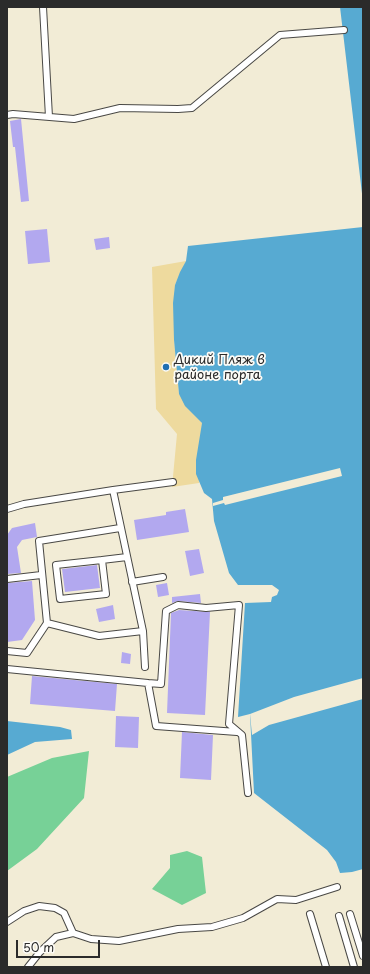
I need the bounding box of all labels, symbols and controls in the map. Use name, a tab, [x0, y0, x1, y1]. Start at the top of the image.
place label: Дикий Пляж в районе порта	[174, 352, 265, 383]
marker: Дикий Пляж в районе порта	[161, 362, 171, 372]
scale bar	[18, 932, 102, 958]
text: 50 m	[23, 938, 54, 956]

